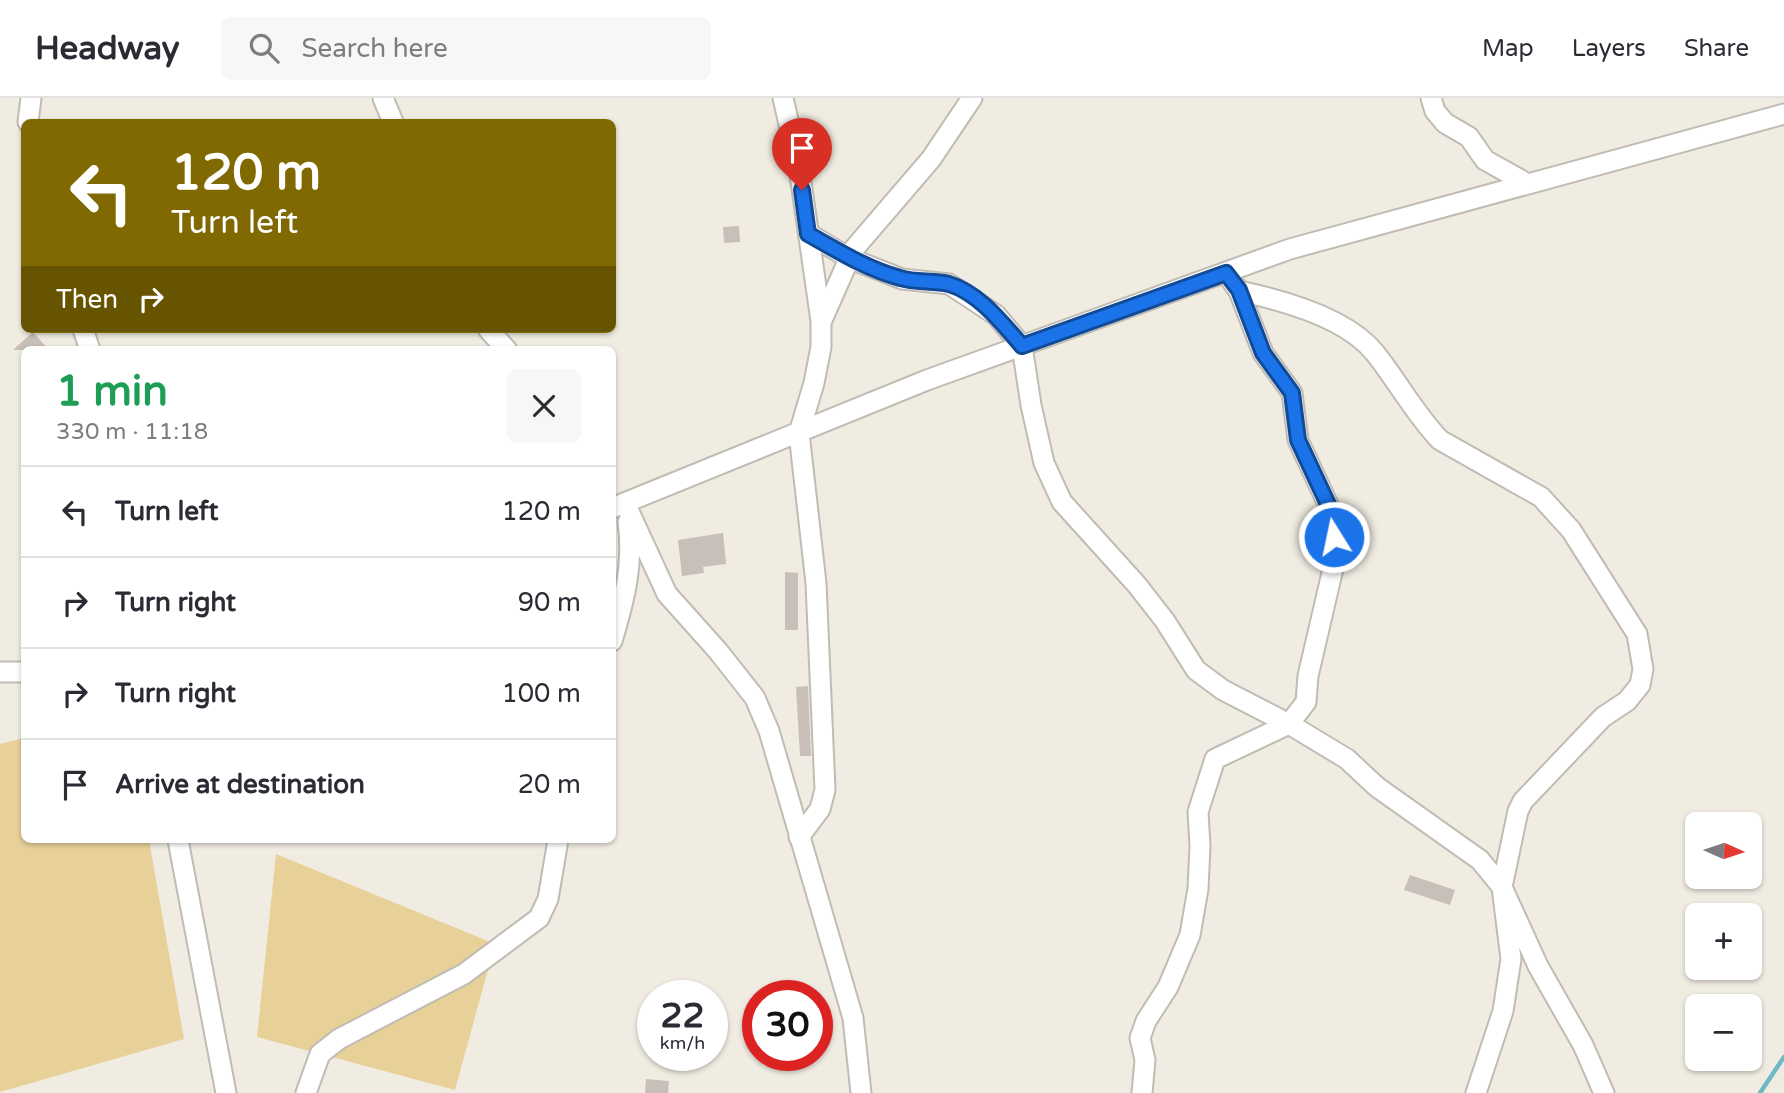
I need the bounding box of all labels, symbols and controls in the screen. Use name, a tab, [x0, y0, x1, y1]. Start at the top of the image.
search box	[221, 17, 711, 80]
text: Headway	[35, 29, 179, 68]
icon: search	[245, 29, 283, 67]
text: Search here	[301, 33, 448, 64]
text: Map	[1482, 34, 1534, 63]
text: Layers	[1572, 34, 1646, 63]
text: Share	[1684, 34, 1749, 63]
pin	[772, 118, 832, 190]
icon: arrive	[783, 129, 821, 167]
text: 120 m	[171, 144, 321, 203]
icon: left	[56, 147, 147, 238]
text: Turn left	[171, 204, 298, 242]
icon: right	[132, 280, 170, 318]
text: Then	[56, 284, 118, 315]
text: 1 min	[56, 366, 168, 417]
button: close	[507, 369, 581, 443]
text: 330 m · 11:18	[56, 418, 208, 446]
icon: left	[56, 493, 94, 531]
text: Turn left	[115, 496, 218, 527]
text: 120 m	[501, 496, 581, 527]
position arrow	[1297, 500, 1371, 574]
icon: right	[56, 584, 94, 622]
text: Turn right	[115, 587, 236, 618]
text: 90 m	[518, 587, 581, 618]
icon: right	[56, 675, 94, 713]
text: Turn right	[115, 678, 236, 709]
text: 100 m	[501, 678, 581, 709]
icon: arrive	[56, 766, 94, 804]
text: Arrive at destination	[115, 769, 365, 800]
text: 20 m	[518, 769, 581, 800]
north arrow	[1685, 812, 1762, 889]
map controls	[1685, 812, 1762, 1071]
button: +	[1685, 903, 1762, 980]
speed limit sign: 30	[742, 980, 833, 1071]
button: −	[1685, 994, 1762, 1071]
text: 22	[661, 995, 704, 1037]
text: km/h	[660, 1032, 705, 1054]

